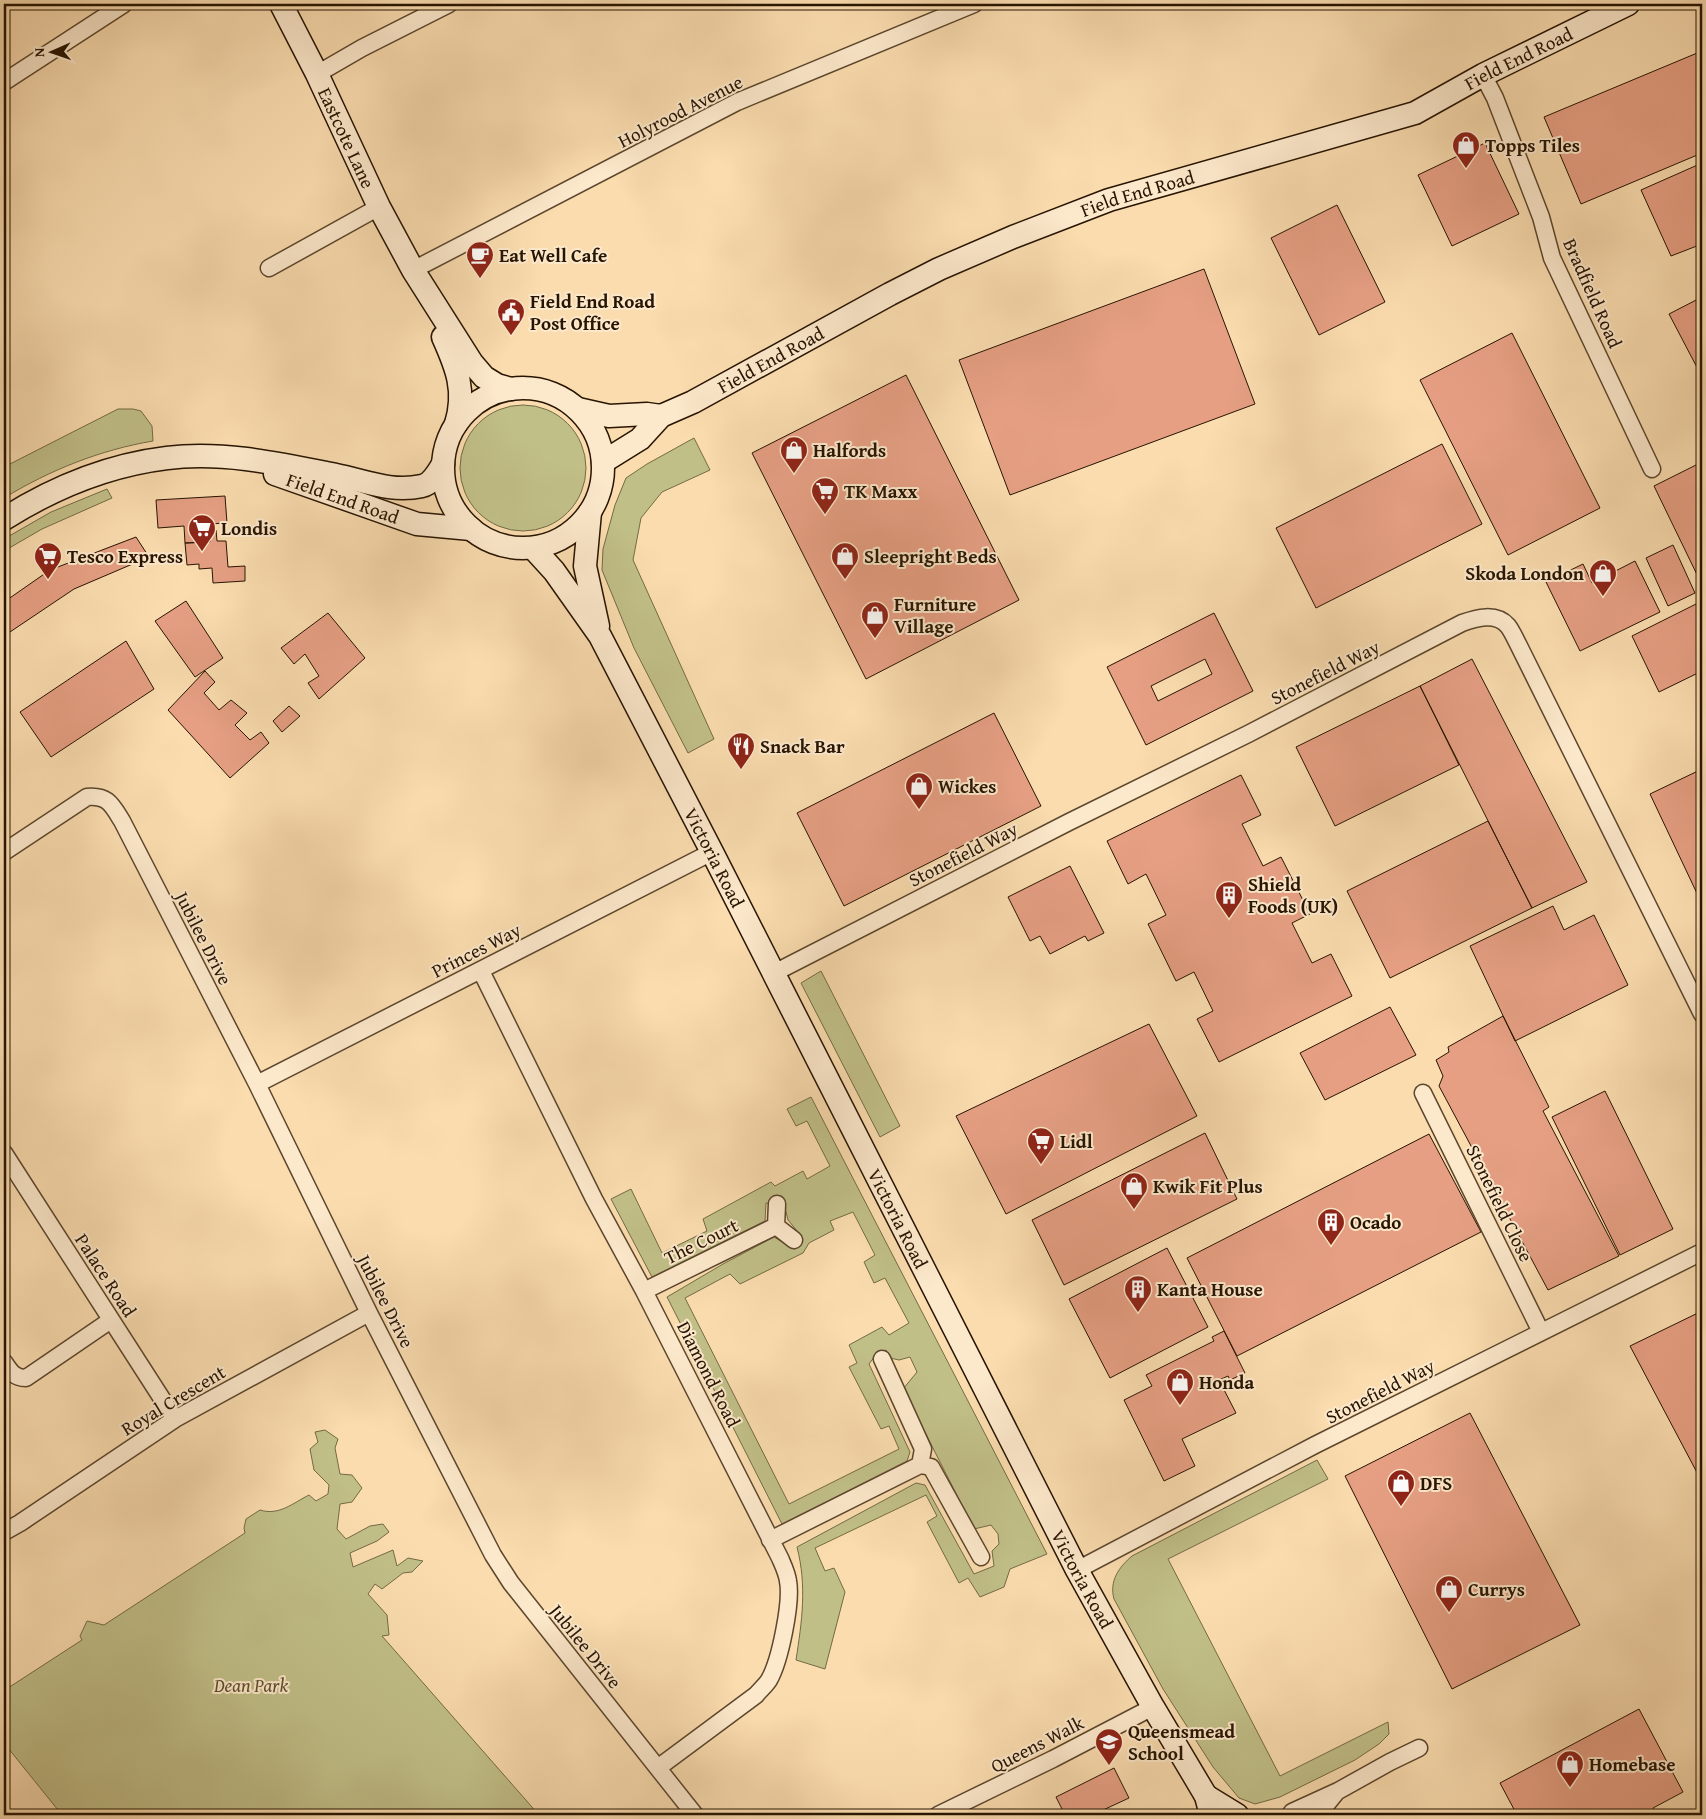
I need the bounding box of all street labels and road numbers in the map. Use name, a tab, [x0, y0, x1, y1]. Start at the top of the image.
street label: Field End Road	[1459, 19, 1578, 97]
street label: Holyrood Avenue	[613, 67, 747, 155]
street label: Eastcote Lane	[311, 83, 382, 193]
street label: Field End Road	[1076, 162, 1198, 224]
street label: Bradfield Road	[1556, 234, 1630, 353]
street label: Field End Road	[712, 319, 830, 400]
street label: Field End Road	[283, 465, 404, 531]
street label: Stonefield Way	[1266, 632, 1385, 712]
street label: Victoria Road	[677, 803, 752, 913]
street label: Stonefield Way	[904, 814, 1023, 894]
street label: Jubilee Drive	[168, 885, 240, 990]
street label: Princes Way	[426, 915, 526, 984]
street label: Stonefield Close	[1460, 1140, 1540, 1266]
street label: Victoria Road	[861, 1163, 936, 1274]
street label: The Court	[659, 1211, 743, 1271]
street label: Palace Road	[68, 1228, 144, 1323]
street label: Jubilee Drive	[350, 1248, 422, 1353]
street label: Diamond Road	[670, 1316, 748, 1433]
street label: Stonefield Way	[1321, 1351, 1440, 1431]
street label: Royal Crescent	[115, 1358, 231, 1442]
street label: Victoria Road	[1045, 1524, 1121, 1634]
street label: Jubilee Drive	[542, 1596, 629, 1694]
street label: Queens Walk	[985, 1708, 1089, 1779]

